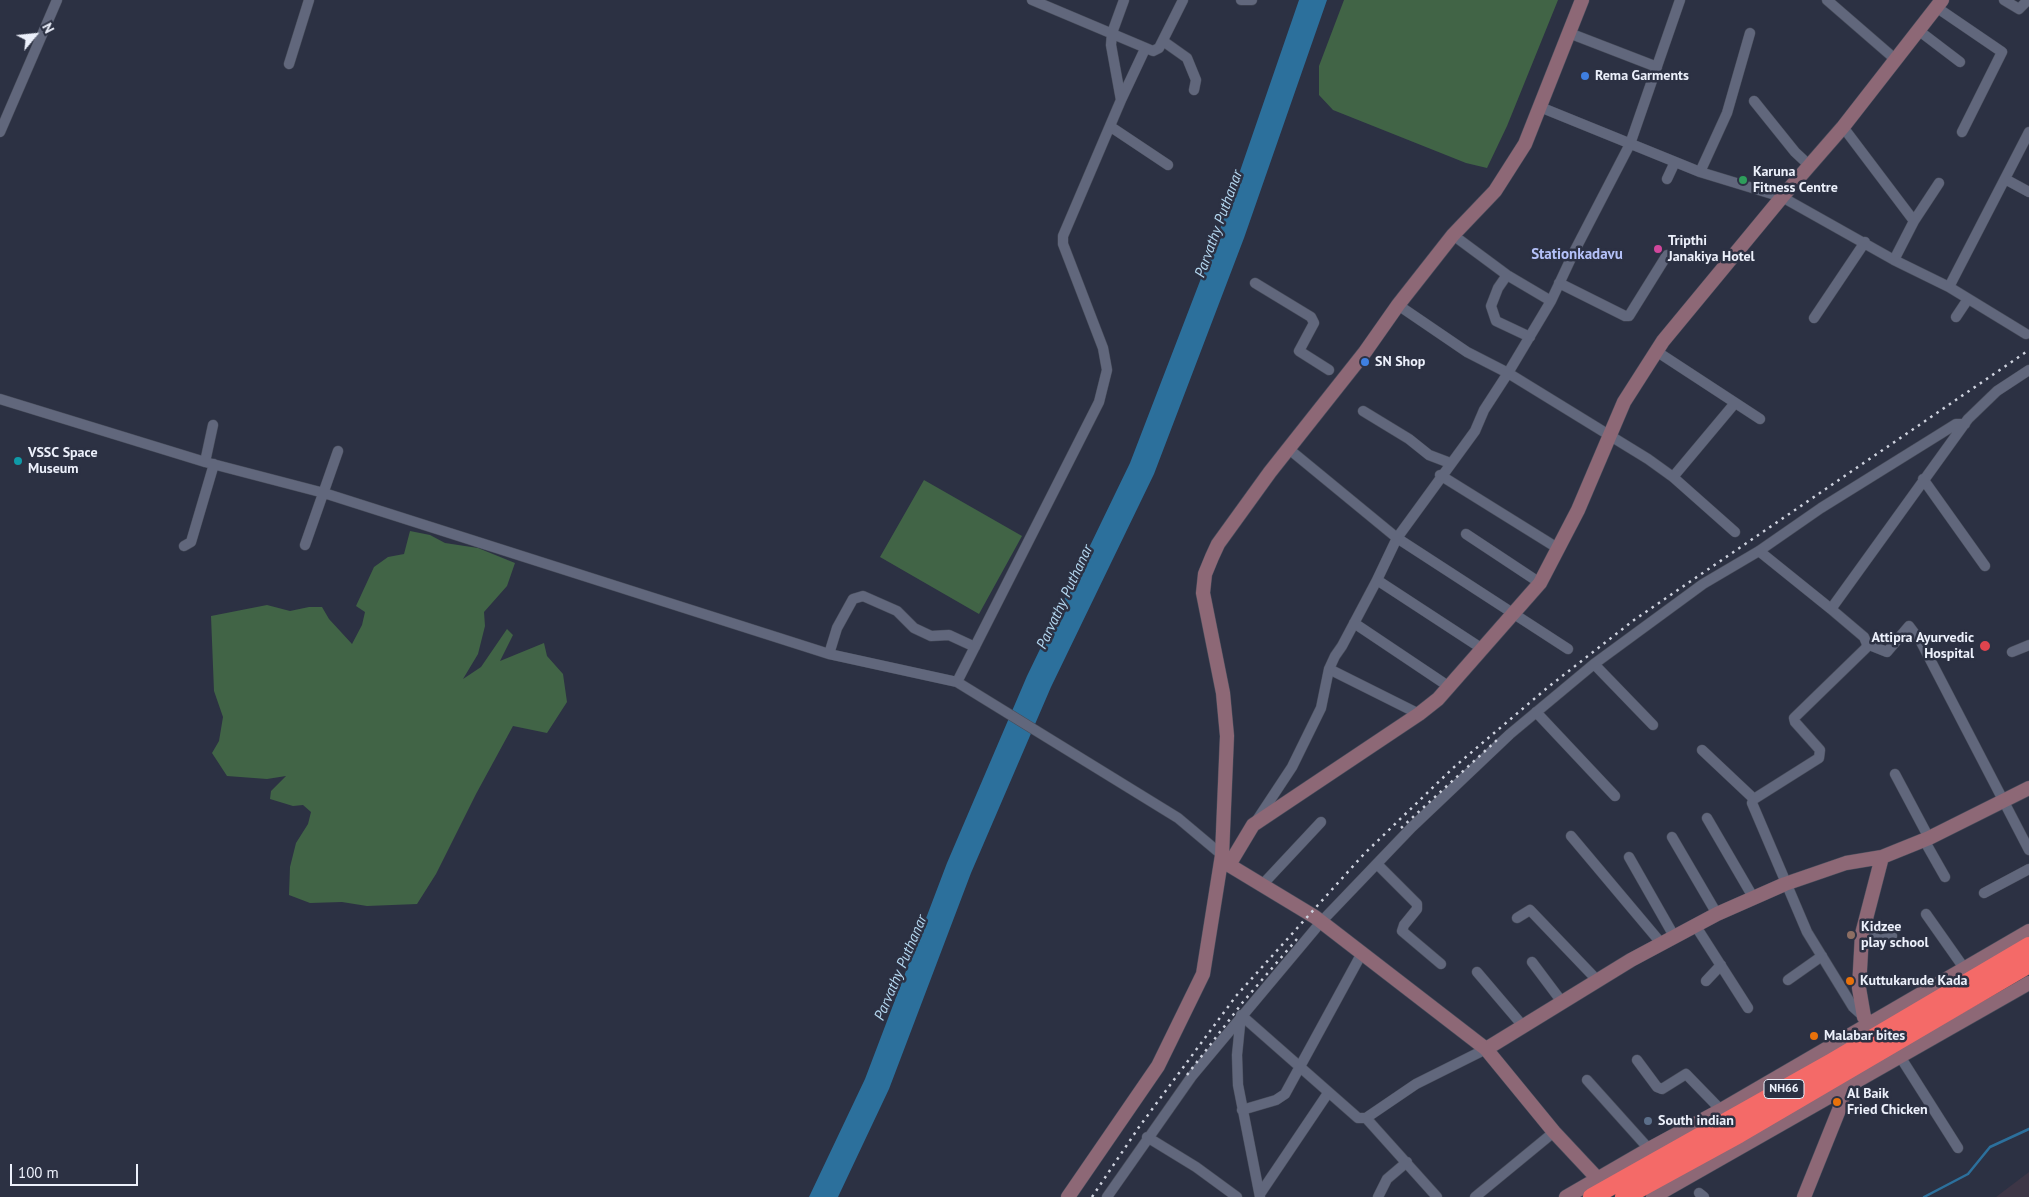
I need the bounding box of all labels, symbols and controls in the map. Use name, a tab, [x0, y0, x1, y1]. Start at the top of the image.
north arrow	[10, 10, 60, 60]
text: N	[38, 20, 58, 36]
place label: Rema Garments	[1595, 68, 1689, 84]
marker: Rema Garments	[1579, 70, 1591, 82]
place label: Karuna Fitness Centre	[1753, 164, 1838, 196]
water label: Parvathy Puthanar	[1191, 168, 1247, 280]
marker: Karuna Fitness Centre	[1737, 174, 1749, 186]
place label: Tripthi Janakiya Hotel	[1668, 233, 1755, 266]
marker: Tripthi Janakiya Hotel	[1652, 243, 1664, 255]
district label: Stationkadavu	[1531, 246, 1623, 264]
place label: SN Shop	[1375, 354, 1425, 370]
marker: SN Shop	[1359, 356, 1371, 368]
place label: VSSC Space Museum	[28, 445, 97, 478]
marker: VSSC Space Museum	[12, 455, 24, 467]
water label: Parvathy Puthanar	[1033, 542, 1097, 652]
place label: Attipra Ayurvedic Hospital	[1872, 630, 1974, 662]
marker: Attipra Ayurvedic Hospital	[1978, 639, 1992, 653]
water label: Parvathy Puthanar	[871, 913, 931, 1023]
place label: Kidzee play school	[1861, 919, 1929, 952]
marker: Kidzee play school	[1845, 929, 1857, 941]
place label: Kuttukarude Kada	[1860, 973, 1967, 989]
marker: Kuttukarude Kada	[1844, 975, 1856, 987]
place label: Malabar bites	[1824, 1028, 1905, 1044]
marker: Malabar bites	[1808, 1030, 1820, 1042]
road number: NH66	[1764, 1080, 1804, 1098]
place label: Al Baik Fried Chicken	[1847, 1086, 1928, 1118]
marker: Al Baik Fried Chicken	[1831, 1096, 1843, 1108]
place label: South indian	[1658, 1113, 1734, 1129]
marker: South indian	[1642, 1115, 1654, 1127]
scale bar	[12, 1154, 140, 1186]
text: 100 m	[18, 1163, 59, 1182]

